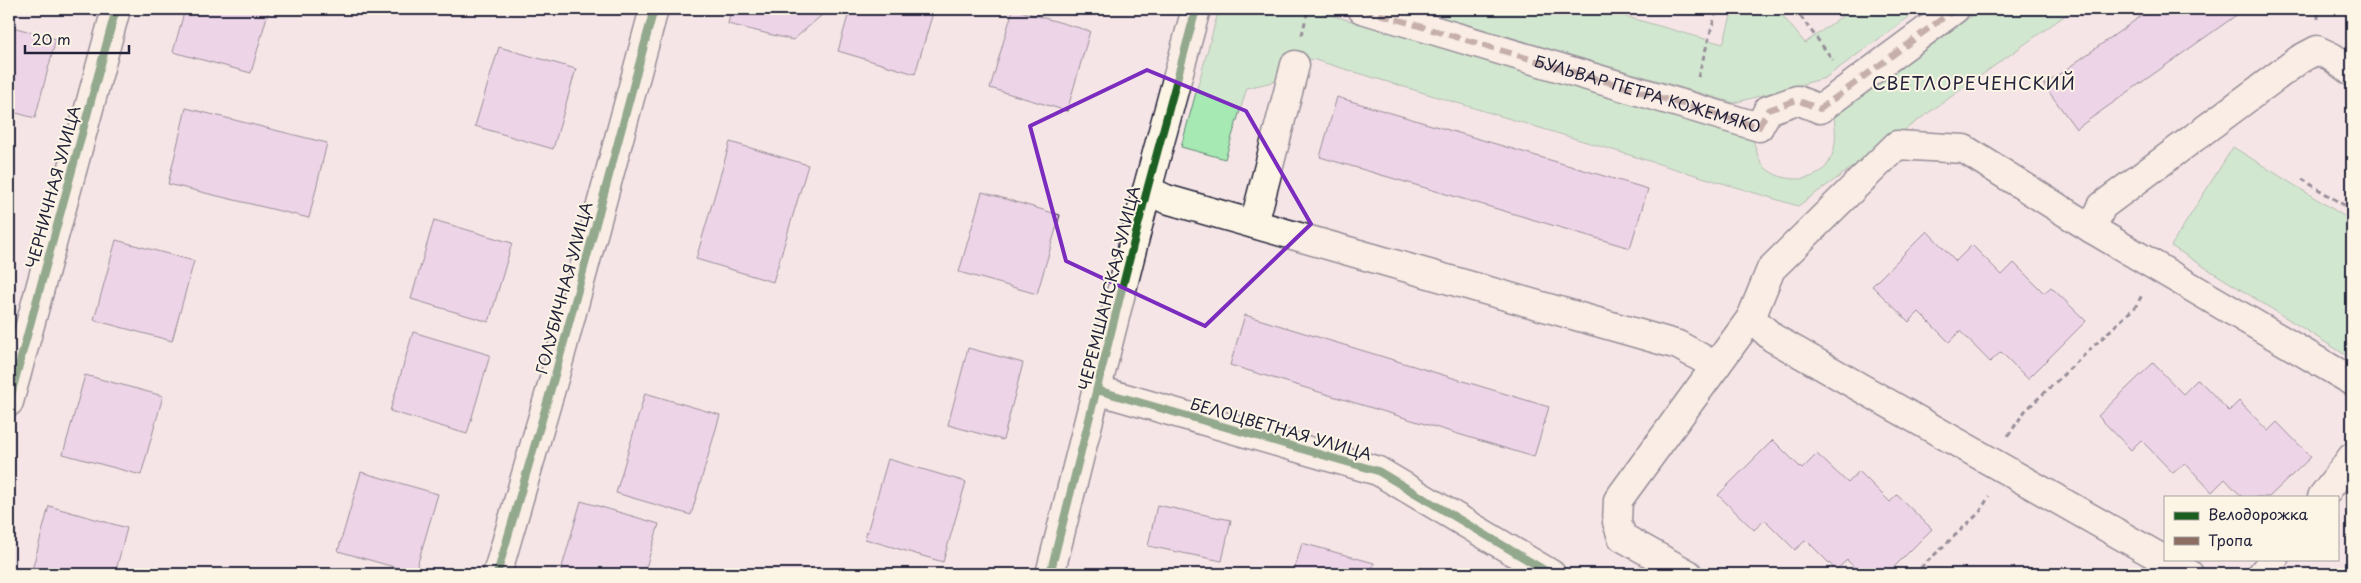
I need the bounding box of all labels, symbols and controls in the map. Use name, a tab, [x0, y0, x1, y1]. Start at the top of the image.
scale bar	[25, 22, 129, 54]
text: 20 m	[32, 27, 71, 50]
street label: БУЛЬВАР ПЕТРА КОЖЕМЯКО	[1532, 48, 1764, 138]
district label: СВЕТЛОРЕЧЕНСКИЙ	[1872, 69, 2076, 96]
street label: ЧЕРНИЧНАЯ УЛИЦА	[19, 102, 85, 271]
street label: ЧЕРЕМШАНСКАЯ УЛИЦА	[1071, 183, 1145, 393]
street label: ГОЛУБИЧНАЯ УЛИЦА	[528, 199, 598, 377]
street label: БЕЛОЦВЕТНАЯ УЛИЦА	[1188, 391, 1375, 466]
legend	[2164, 496, 2338, 560]
text: Велодорожка	[2208, 502, 2309, 525]
text: Тропа	[2208, 528, 2253, 551]

